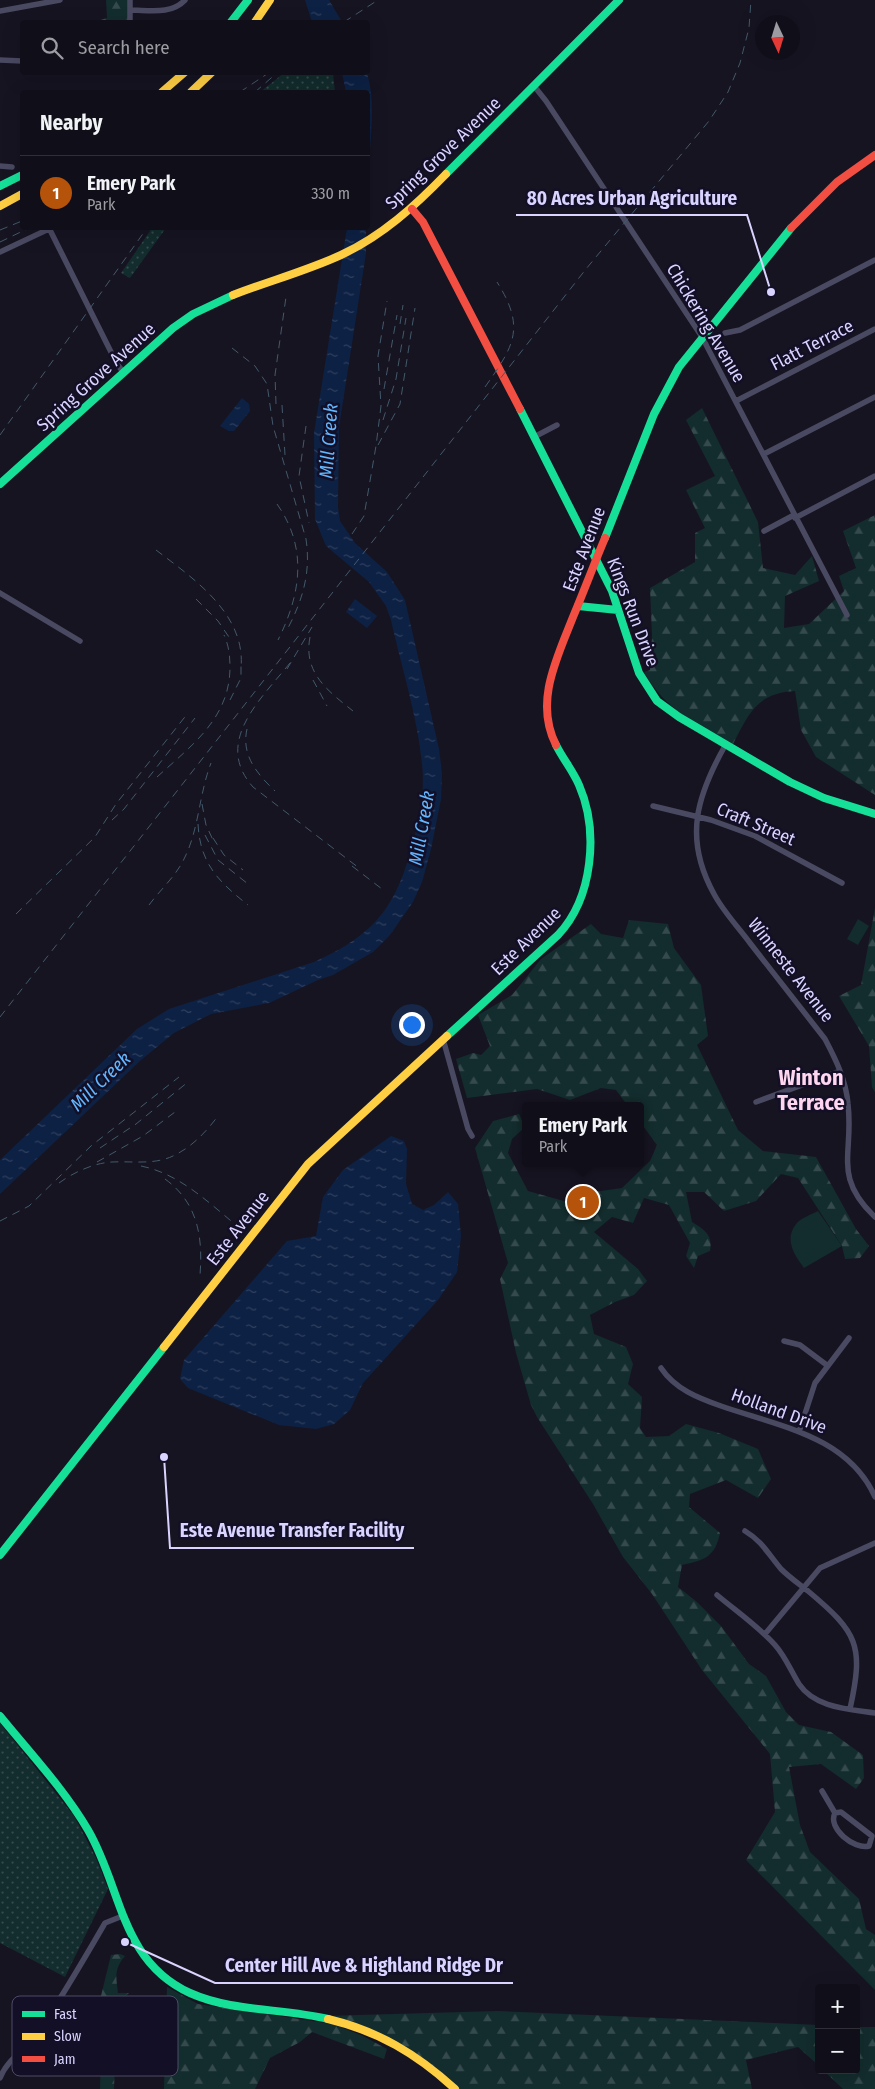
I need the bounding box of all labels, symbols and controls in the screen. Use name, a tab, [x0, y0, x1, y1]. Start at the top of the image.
north arrow	[755, 15, 800, 60]
search box	[20, 20, 370, 75]
icon: search	[38, 34, 66, 62]
text: Search here	[78, 36, 170, 59]
street label: Spring Grove Avenue	[381, 92, 505, 214]
text: Nearby	[40, 110, 102, 136]
text: Emery Park	[87, 172, 175, 195]
callout: 80 Acres Urban Agriculture	[516, 181, 747, 215]
text: 1	[53, 184, 59, 203]
text: 330 m	[311, 184, 350, 203]
text: 80 Acres Urban Agriculture	[527, 187, 738, 210]
text: Park	[87, 195, 115, 214]
street label: Chickering Avenue	[662, 260, 750, 387]
street label: Flatt Terrace	[767, 315, 857, 375]
street label: Spring Grove Avenue	[32, 318, 160, 436]
water label: Mill Creek	[314, 403, 343, 479]
street label: Este Avenue	[558, 503, 610, 594]
street label: Kings Run Drive	[602, 554, 664, 670]
water label: Mill Creek	[404, 789, 439, 867]
street label: Craft Street	[713, 798, 799, 850]
street label: Este Avenue	[486, 902, 566, 980]
street label: Winneste Avenue	[743, 913, 839, 1027]
your location	[399, 1012, 425, 1038]
water label: Mill Creek	[65, 1047, 135, 1116]
district label: Winton Terrace	[777, 1064, 845, 1116]
popup	[522, 1102, 644, 1167]
text: Emery Park	[539, 1114, 627, 1137]
text: Park	[539, 1137, 567, 1156]
pin: 1	[567, 1183, 599, 1221]
street label: Este Avenue	[202, 1186, 274, 1270]
street label: Holland Drive	[728, 1384, 830, 1438]
callout: Este Avenue Transfer Facility	[170, 1514, 414, 1548]
text: Este Avenue Transfer Facility	[180, 1519, 405, 1542]
callout: Center Hill Ave & Highland Ridge Dr	[215, 1949, 513, 1983]
text: Center Hill Ave & Highland Ridge Dr	[225, 1954, 504, 1977]
map controls	[815, 1984, 860, 2074]
button: +	[815, 1984, 860, 2029]
legend	[12, 1996, 178, 2076]
text: Fast	[54, 2006, 77, 2023]
text: Slow	[54, 2028, 81, 2045]
button: −	[815, 2029, 860, 2074]
text: Jam	[54, 2051, 75, 2068]

